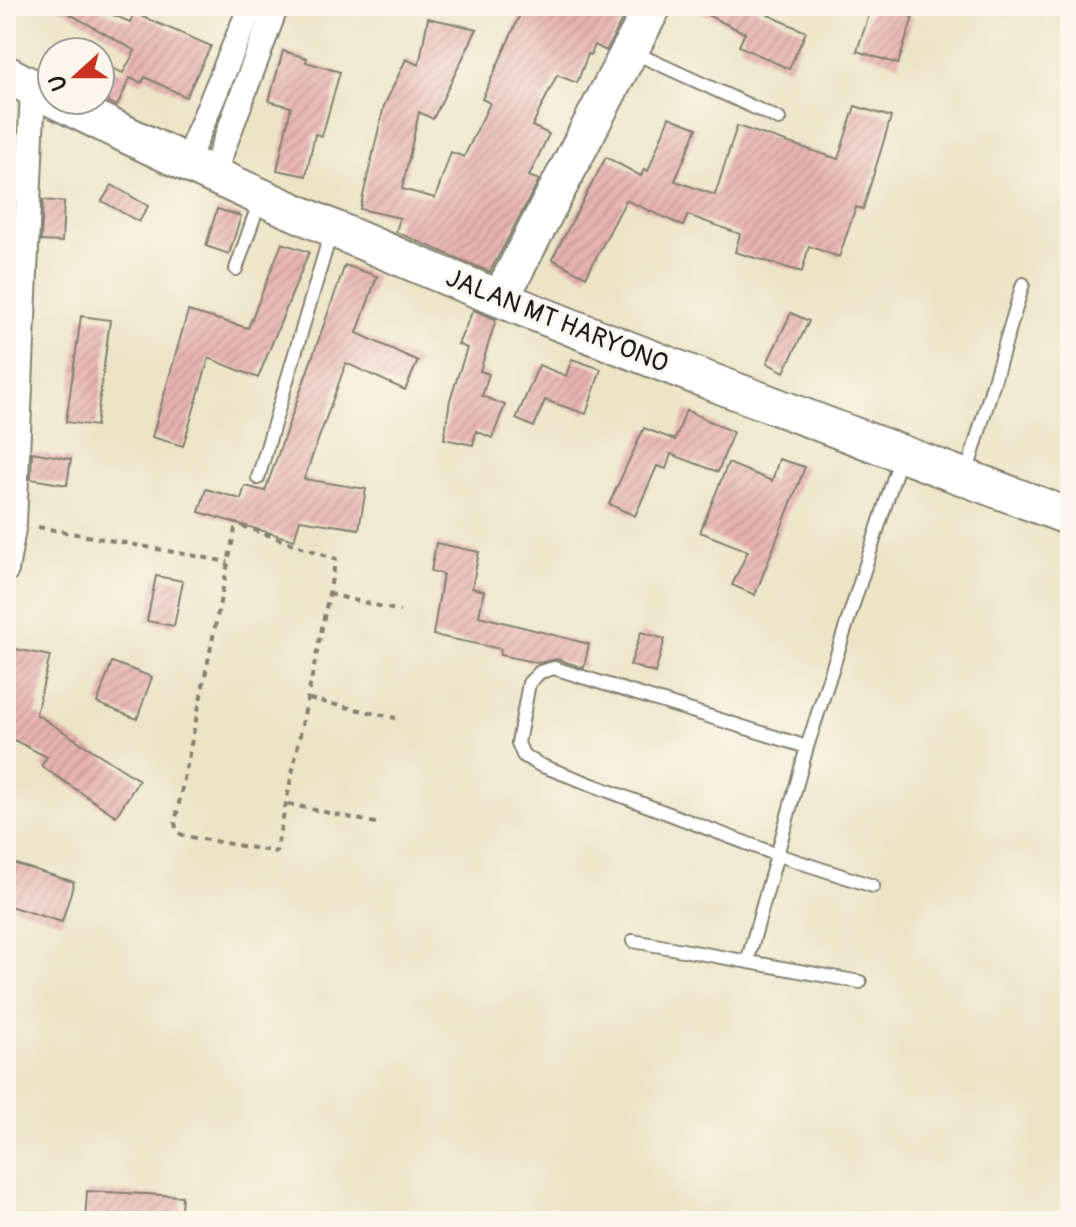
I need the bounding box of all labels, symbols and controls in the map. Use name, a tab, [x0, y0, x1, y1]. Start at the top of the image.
north arrow	[36, 36, 116, 116]
text: U	[43, 71, 74, 95]
street label: JALAN MT HARYONO	[441, 262, 673, 380]

